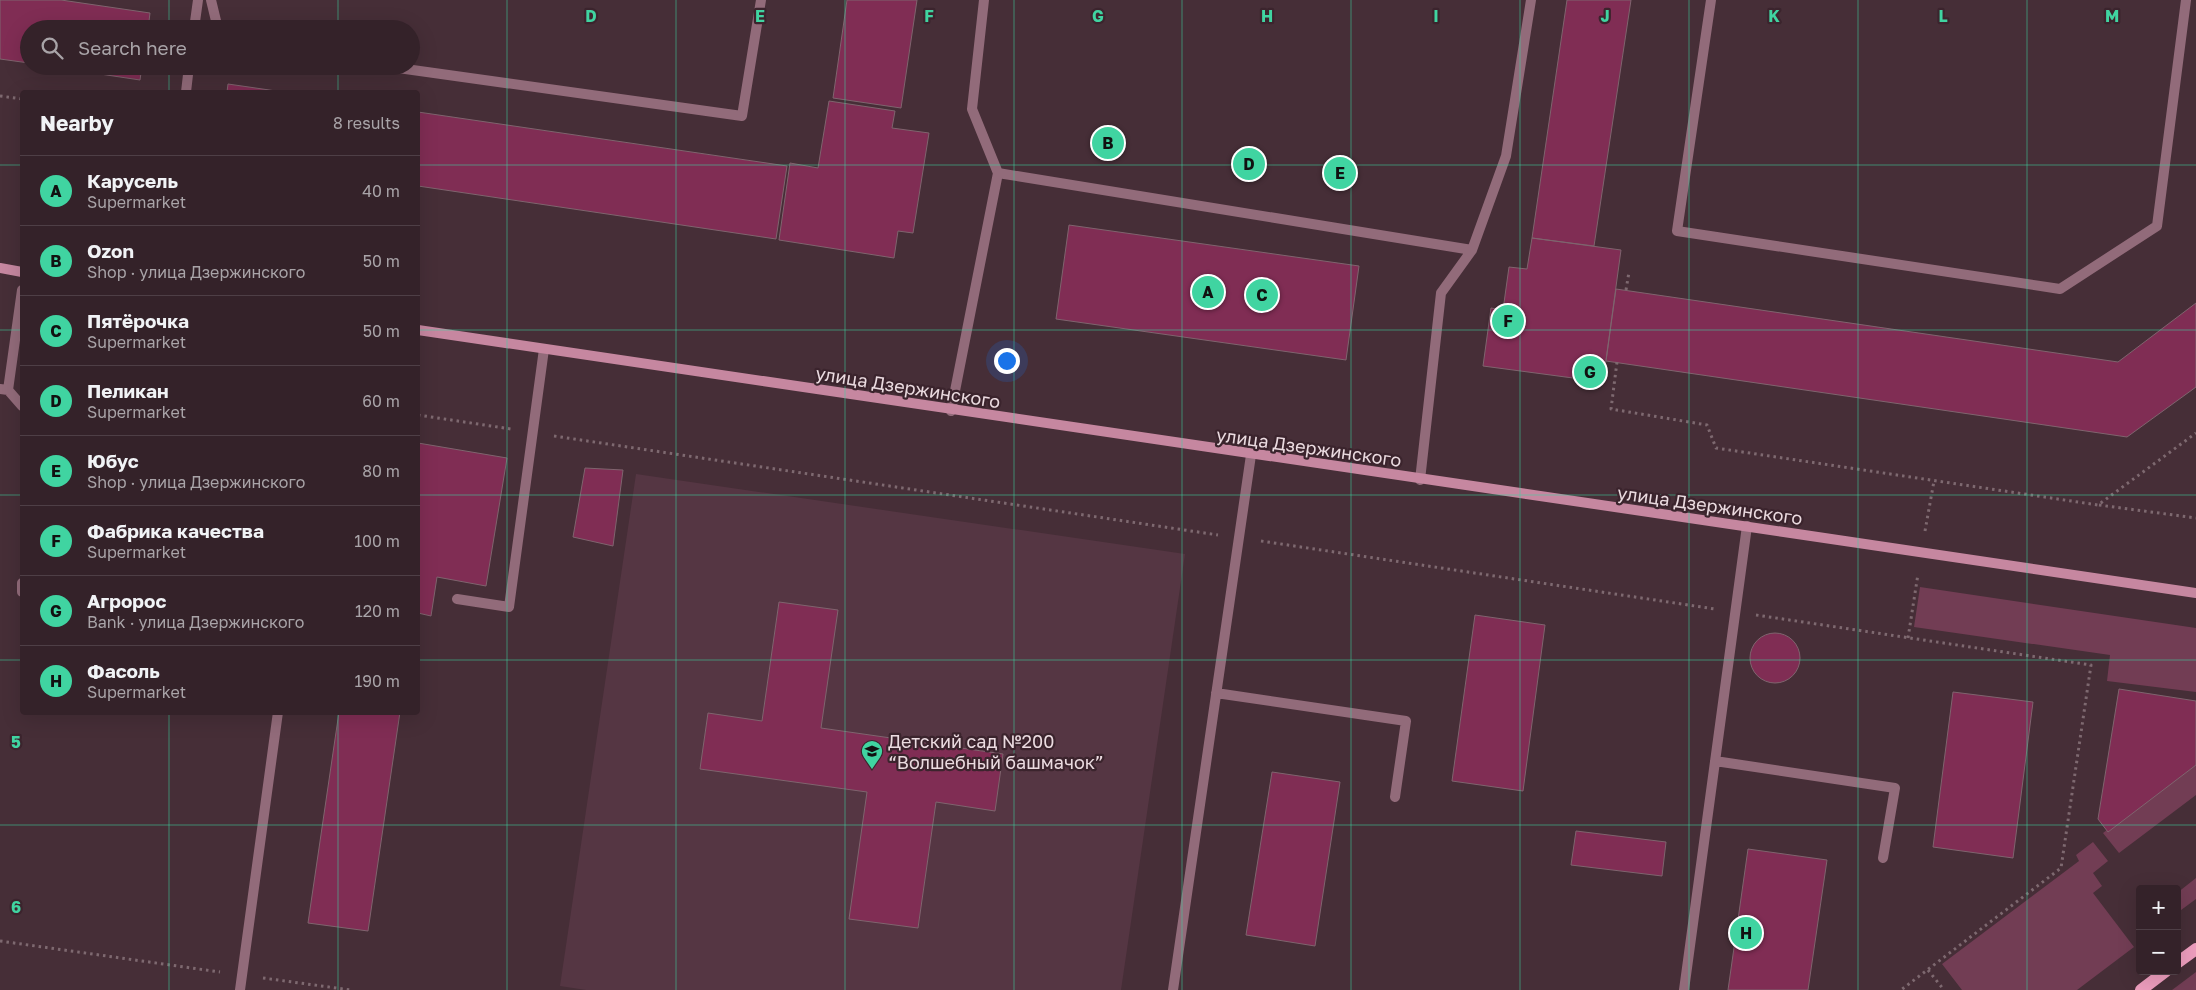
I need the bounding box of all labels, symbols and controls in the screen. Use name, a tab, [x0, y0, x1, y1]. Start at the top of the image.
text: D	[585, 6, 597, 26]
text: E	[755, 6, 765, 26]
text: F	[924, 6, 934, 26]
text: G	[1092, 6, 1104, 26]
text: H	[1261, 6, 1273, 26]
text: I	[1433, 6, 1439, 26]
text: J	[1600, 6, 1610, 26]
text: K	[1768, 6, 1780, 26]
text: L	[1938, 6, 1948, 26]
text: M	[2105, 6, 2119, 26]
search box	[20, 20, 420, 75]
icon: search	[38, 34, 66, 62]
text: Search here	[78, 36, 187, 59]
text: Nearby	[40, 110, 114, 136]
text: 8 results	[333, 113, 400, 133]
pin: B	[1092, 124, 1124, 162]
pin: D	[1233, 145, 1265, 183]
pin: E	[1324, 154, 1356, 192]
text: Карусель	[87, 169, 178, 192]
text: A	[50, 181, 62, 201]
text: 40 m	[362, 181, 400, 201]
text: Supermarket	[87, 192, 186, 212]
text: Ozon	[87, 239, 134, 262]
text: B	[50, 251, 62, 271]
text: 50 m	[363, 251, 400, 271]
text: Shop · улица Дзержинского	[87, 262, 305, 282]
pin: A	[1192, 273, 1224, 311]
pin: C	[1246, 276, 1278, 314]
pin: F	[1492, 302, 1524, 340]
text: Пятёрочка	[87, 309, 189, 332]
text: C	[50, 321, 62, 341]
text: 50 m	[363, 321, 400, 341]
text: Supermarket	[87, 332, 186, 352]
your location	[994, 348, 1020, 374]
pin: G	[1574, 353, 1606, 391]
street label: улица Дзержинского	[814, 362, 1002, 412]
text: Пеликан	[87, 379, 169, 402]
text: D	[50, 391, 62, 411]
text: 60 m	[362, 391, 400, 411]
text: Supermarket	[87, 402, 186, 422]
street label: улица Дзержинского	[1215, 423, 1403, 471]
text: Юбус	[87, 449, 139, 472]
text: E	[51, 461, 61, 481]
text: 80 m	[362, 461, 400, 481]
text: Shop · улица Дзержинского	[87, 472, 305, 492]
street label: улица Дзержинского	[1616, 481, 1804, 529]
text: Фабрика качества	[87, 519, 264, 542]
text: F	[51, 531, 61, 551]
text: 100 m	[354, 531, 400, 551]
text: Supermarket	[87, 542, 186, 562]
text: Агророс	[87, 589, 166, 612]
text: G	[50, 601, 62, 621]
text: 120 m	[355, 601, 400, 621]
text: Bank · улица Дзержинского	[87, 612, 304, 632]
text: Фасоль	[87, 659, 160, 682]
text: H	[50, 671, 62, 691]
text: 190 m	[354, 671, 400, 691]
text: Supermarket	[87, 682, 186, 702]
place label: Детский сад №200 “Волшебный башмачок”	[888, 730, 1104, 773]
text: 5	[11, 732, 21, 752]
school or university icon: Детский сад №200 “Волшебный башмачок”	[860, 739, 884, 770]
map controls	[2136, 885, 2181, 975]
button: +	[2136, 885, 2181, 930]
text: 6	[11, 897, 21, 917]
pin: H	[1730, 914, 1762, 952]
button: −	[2136, 930, 2181, 975]

